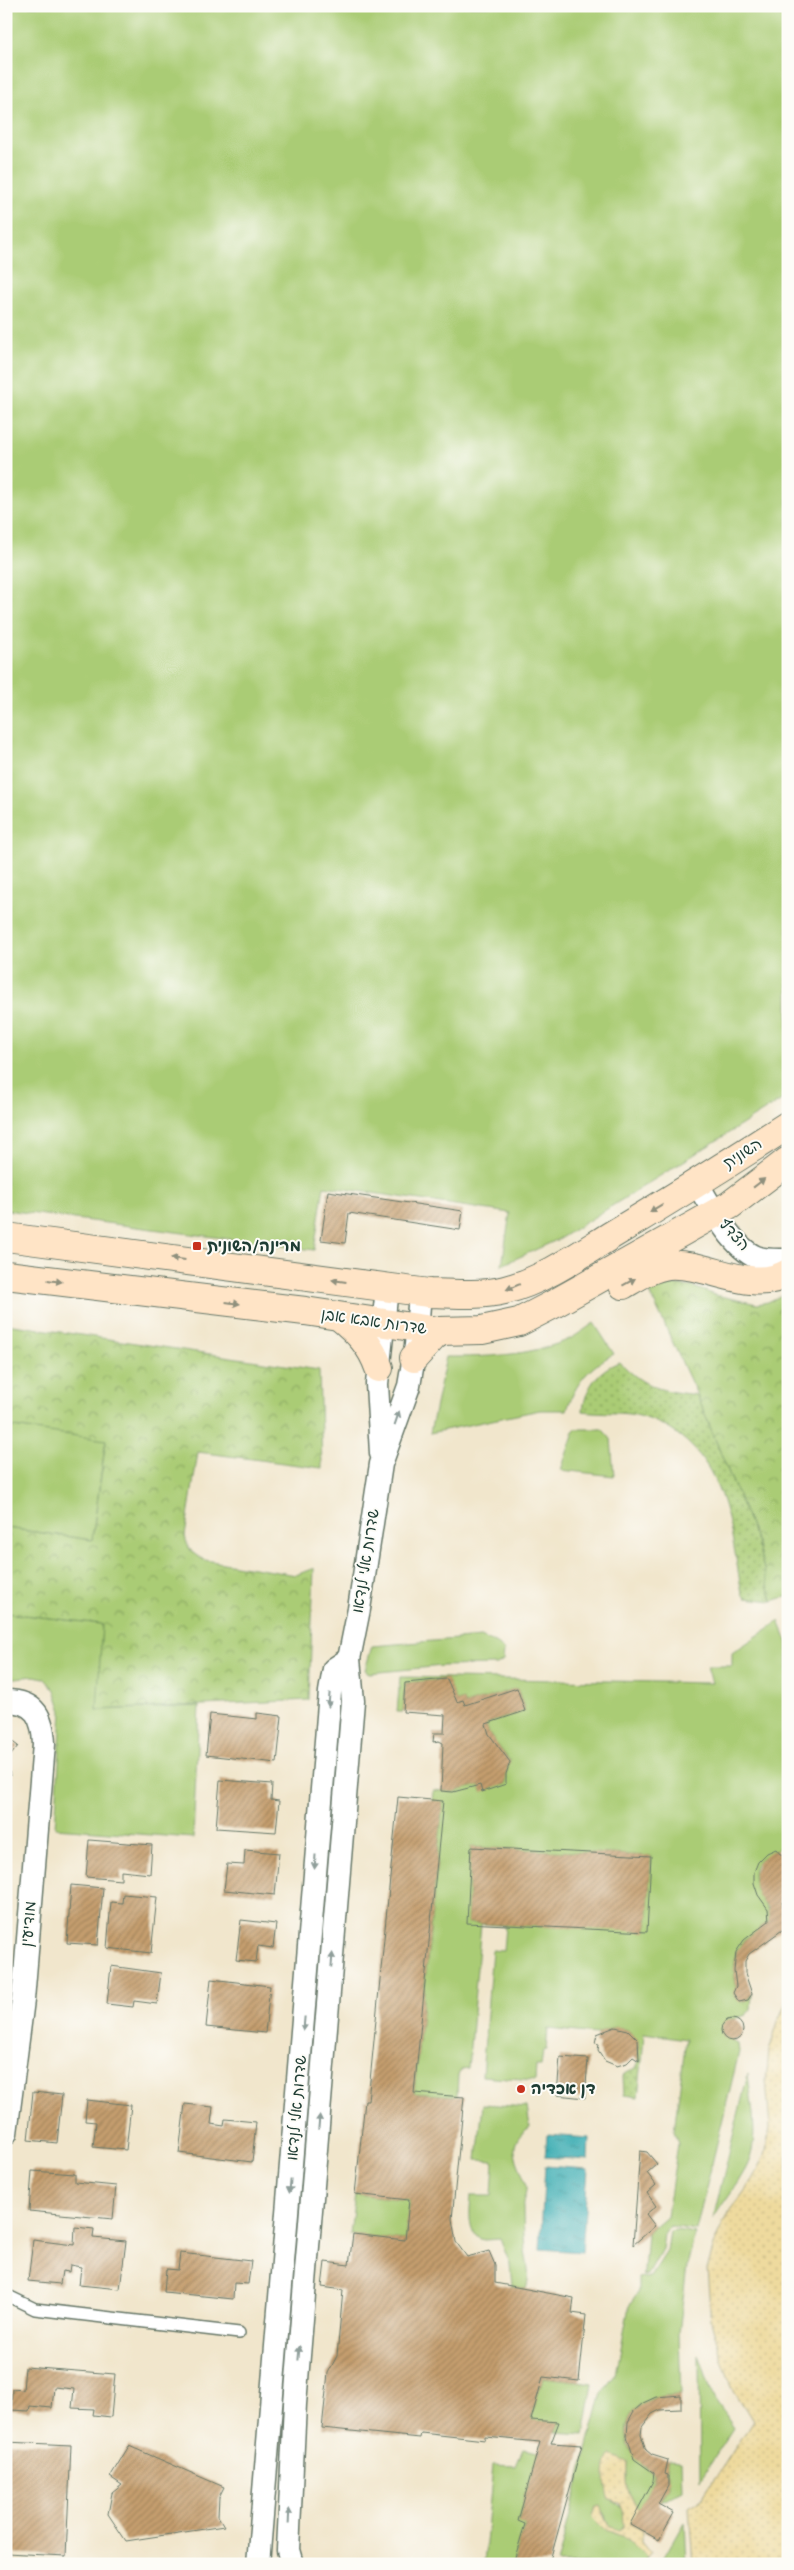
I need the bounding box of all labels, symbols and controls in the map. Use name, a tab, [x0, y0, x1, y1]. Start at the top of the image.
street label: השונית	[719, 1134, 767, 1174]
one-way arrow	[752, 1178, 766, 1188]
one-way arrow	[649, 1204, 662, 1213]
street label: הצדף	[714, 1214, 754, 1256]
place label: מרינה/השונית	[207, 1236, 301, 1257]
marker: מרינה/השונית	[191, 1240, 203, 1252]
one-way arrow	[169, 1255, 185, 1263]
one-way arrow	[47, 1277, 63, 1285]
one-way arrow	[330, 1277, 346, 1285]
one-way arrow	[623, 1277, 636, 1286]
one-way arrow	[506, 1283, 521, 1291]
one-way arrow	[226, 1299, 242, 1307]
street label: שדרות אבא אבן	[320, 1304, 429, 1340]
one-way arrow	[394, 1410, 401, 1425]
street label: שדרות אלי לנדאו	[347, 1507, 385, 1615]
one-way arrow	[325, 1692, 333, 1708]
one-way arrow	[311, 1854, 319, 1870]
street label: מודיעין	[17, 1900, 41, 1948]
one-way arrow	[328, 1952, 336, 1968]
one-way arrow	[299, 2016, 307, 2032]
street label: שדרות אלי לנדאו	[282, 2054, 312, 2162]
place label: דן אכדיה	[531, 2079, 596, 2100]
marker: דן אכדיה	[515, 2083, 527, 2095]
one-way arrow	[315, 2114, 323, 2130]
one-way arrow	[286, 2178, 294, 2194]
one-way arrow	[295, 2345, 303, 2361]
one-way arrow	[286, 2507, 294, 2523]

